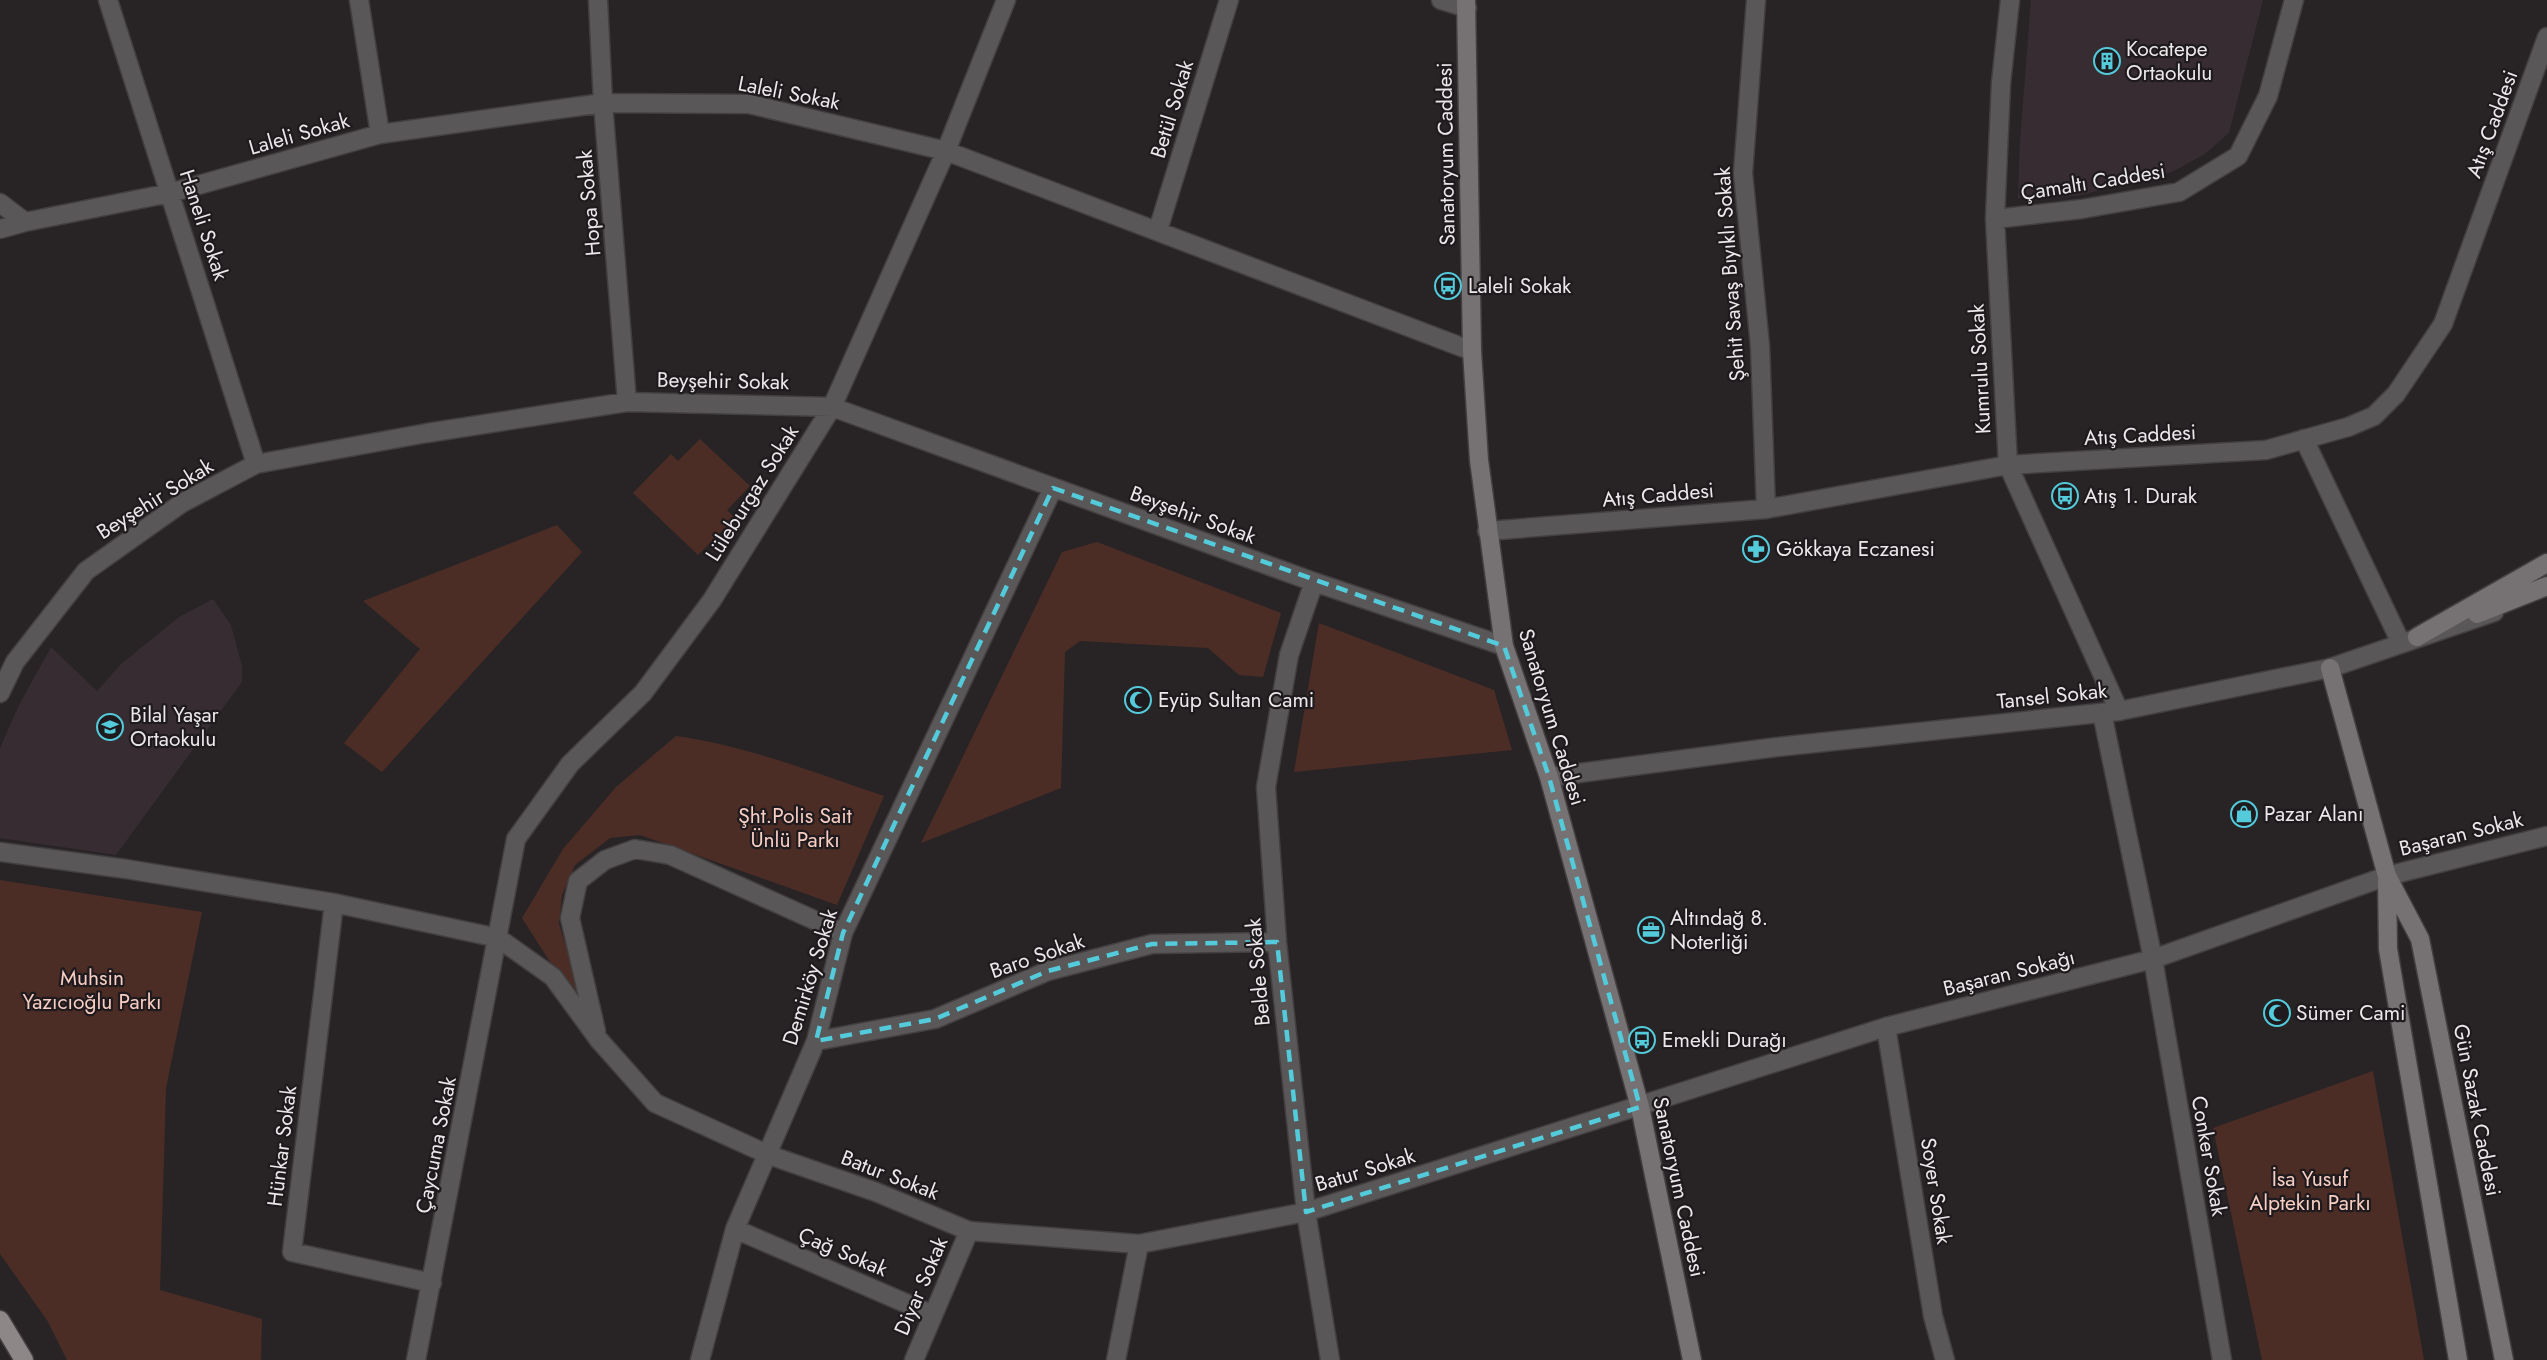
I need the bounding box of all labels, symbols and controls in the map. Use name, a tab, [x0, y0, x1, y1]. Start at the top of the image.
place label: Kocatepe Ortaokulu	[2126, 34, 2212, 88]
building icon: Kocatepe Ortaokulu	[2092, 46, 2122, 76]
street label: Betül Sokak	[1143, 55, 1201, 162]
street label: Sanatoryum Caddesi	[1429, 62, 1463, 246]
street label: Atış Caddesi	[2459, 66, 2525, 182]
street label: Laleli Sokak	[735, 68, 843, 118]
street label: Laleli Sokak	[245, 105, 354, 163]
street label: Hopa Sokak	[569, 148, 609, 257]
street label: Çamaltı Caddesi	[2019, 156, 2167, 208]
street label: Şehit Savaş Bıyıklı Sokak	[1707, 165, 1752, 382]
street label: Haneli Sokak	[172, 166, 236, 285]
bus stop icon: Laleli Sokak	[1433, 271, 1463, 301]
place label: Laleli Sokak	[1468, 271, 1572, 301]
street label: Kumrulu Sokak	[1962, 302, 1998, 435]
street label: Beyşehir Sokak	[657, 365, 790, 397]
street label: Atış Caddesi	[2083, 417, 2197, 453]
street label: Lüleburgaz Sokak	[698, 418, 806, 567]
street label: Beyşehir Sokak	[91, 451, 220, 547]
street label: Atış Caddesi	[1601, 475, 1715, 515]
street label: Beyşehir Sokak	[1126, 478, 1261, 552]
bus stop icon: Atış 1. Durak	[2050, 481, 2080, 511]
place label: Atış 1. Durak	[2084, 481, 2198, 511]
pharmacy icon: Gökkaya Eczanesi	[1741, 534, 1771, 564]
place label: Gökkaya Eczanesi	[1776, 534, 1935, 564]
street label: Sanatoryum Caddesi	[1511, 625, 1593, 809]
street label: Tansel Sokak	[1995, 675, 2109, 717]
mosque icon: Eyüp Sultan Cami	[1123, 685, 1153, 715]
place label: Eyüp Sultan Cami	[1158, 685, 1314, 715]
place label: Bilal Yaşar Ortaokulu	[130, 700, 220, 754]
school or university icon: Bilal Yaşar Ortaokulu	[95, 712, 125, 742]
shop icon: Pazar Alanı	[2229, 799, 2259, 829]
place label: Pazar Alanı	[2264, 799, 2364, 829]
park label: Şht.Polis Sait Ünlü Parkı	[738, 801, 852, 855]
street label: Başaran Sokak	[2396, 804, 2527, 864]
place label: Altındağ 8. Noterliği	[1670, 903, 1768, 957]
street label: Demirköy Sokak	[775, 904, 845, 1049]
office icon: Altındağ 8. Noterliği	[1636, 915, 1666, 945]
street label: Belde Sokak	[1238, 916, 1278, 1027]
street label: Baro Sokak	[986, 926, 1089, 986]
street label: Başaran Sokağı	[1940, 942, 2078, 1004]
park label: Muhsin Yazıcıoğlu Parkı	[23, 963, 161, 1017]
mosque icon: Sümer Cami	[2262, 998, 2292, 1028]
place label: Sümer Cami	[2296, 998, 2406, 1028]
street label: Gün Sazak Caddesi	[2446, 1021, 2508, 1199]
bus stop icon: Emekli Durağı	[1627, 1025, 1657, 1055]
place label: Emekli Durağı	[1662, 1025, 1787, 1055]
street label: Çaycuma Sokak	[408, 1073, 464, 1216]
street label: Hünkar Sokak	[260, 1083, 304, 1208]
street label: Conker Sokak	[2184, 1093, 2234, 1219]
street label: Sanatoryum Caddesi	[1645, 1094, 1713, 1280]
street label: Soyer Sokak	[1913, 1136, 1959, 1247]
street label: Batur Sokak	[1311, 1140, 1419, 1199]
street label: Batur Sokak	[837, 1143, 944, 1208]
park label: İsa Yusuf Alptekin Parkı	[2249, 1164, 2371, 1218]
street label: Çağ Sokak	[794, 1220, 893, 1285]
street label: Diyar Sokak	[887, 1232, 955, 1340]

